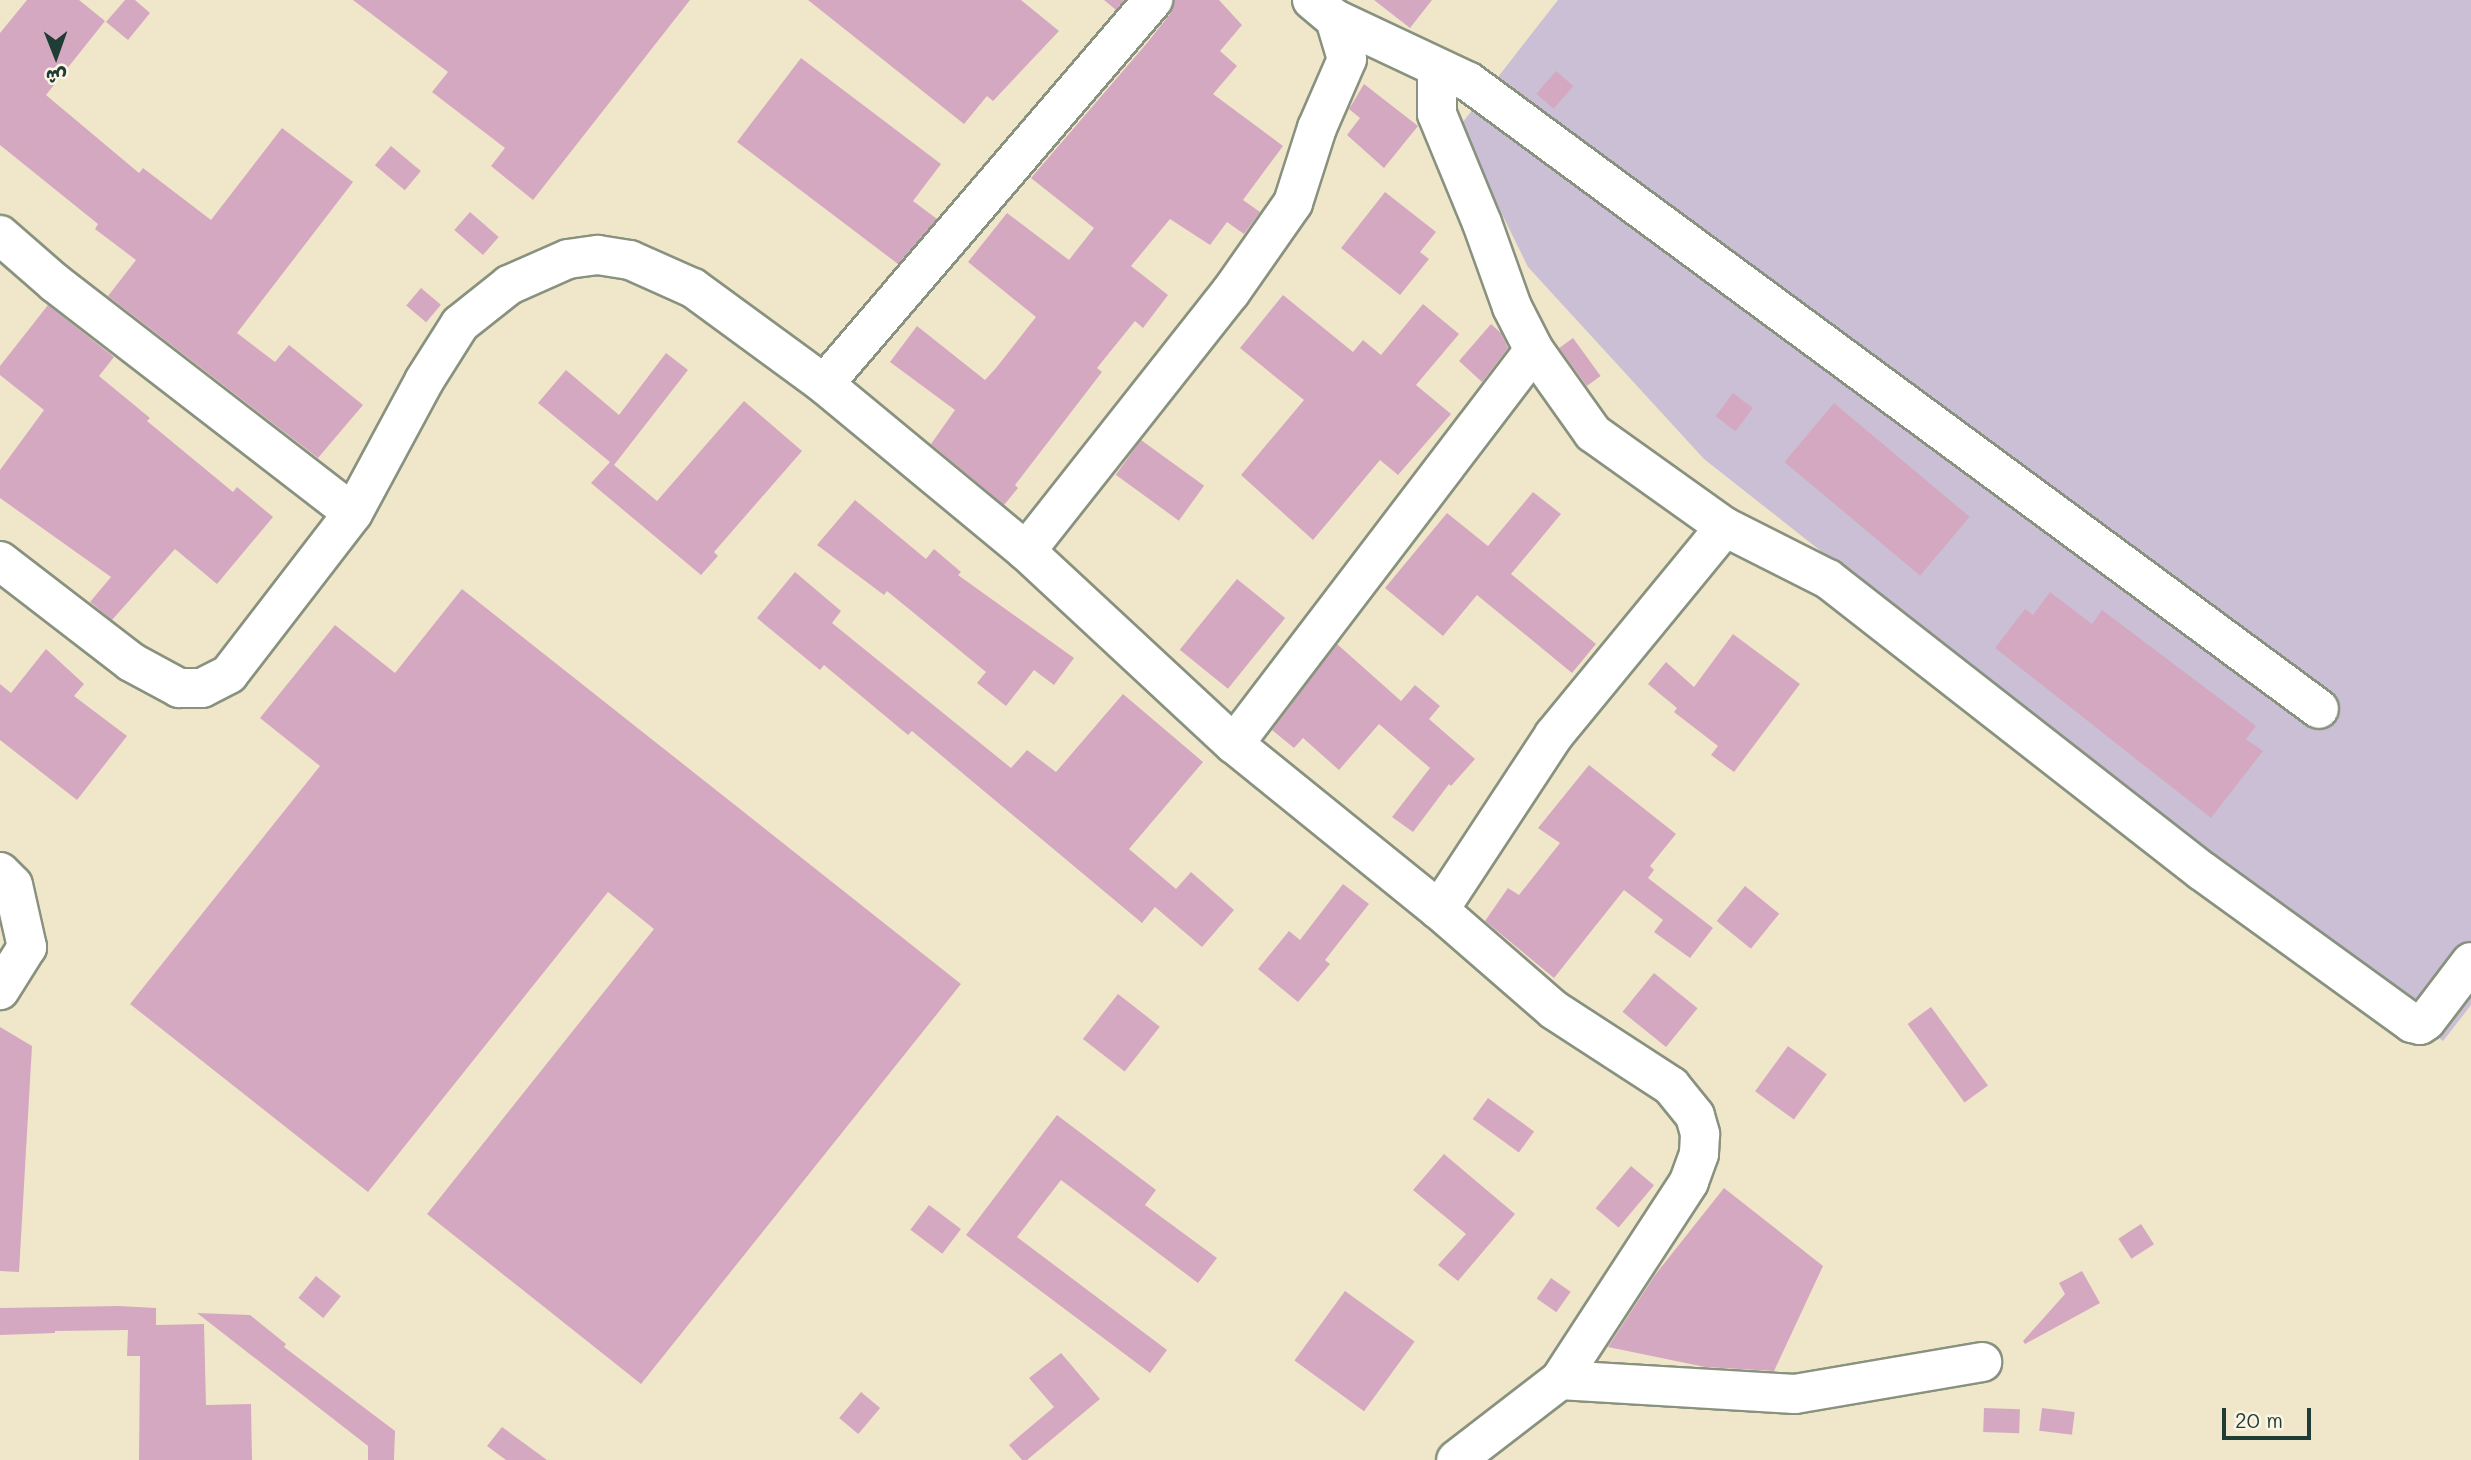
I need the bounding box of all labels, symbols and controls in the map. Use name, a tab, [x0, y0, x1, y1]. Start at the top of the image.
north arrow	[21, 21, 91, 91]
text: ش	[46, 65, 67, 90]
scale bar	[2226, 1394, 2315, 1438]
text: 20 m	[2235, 1406, 2283, 1433]

